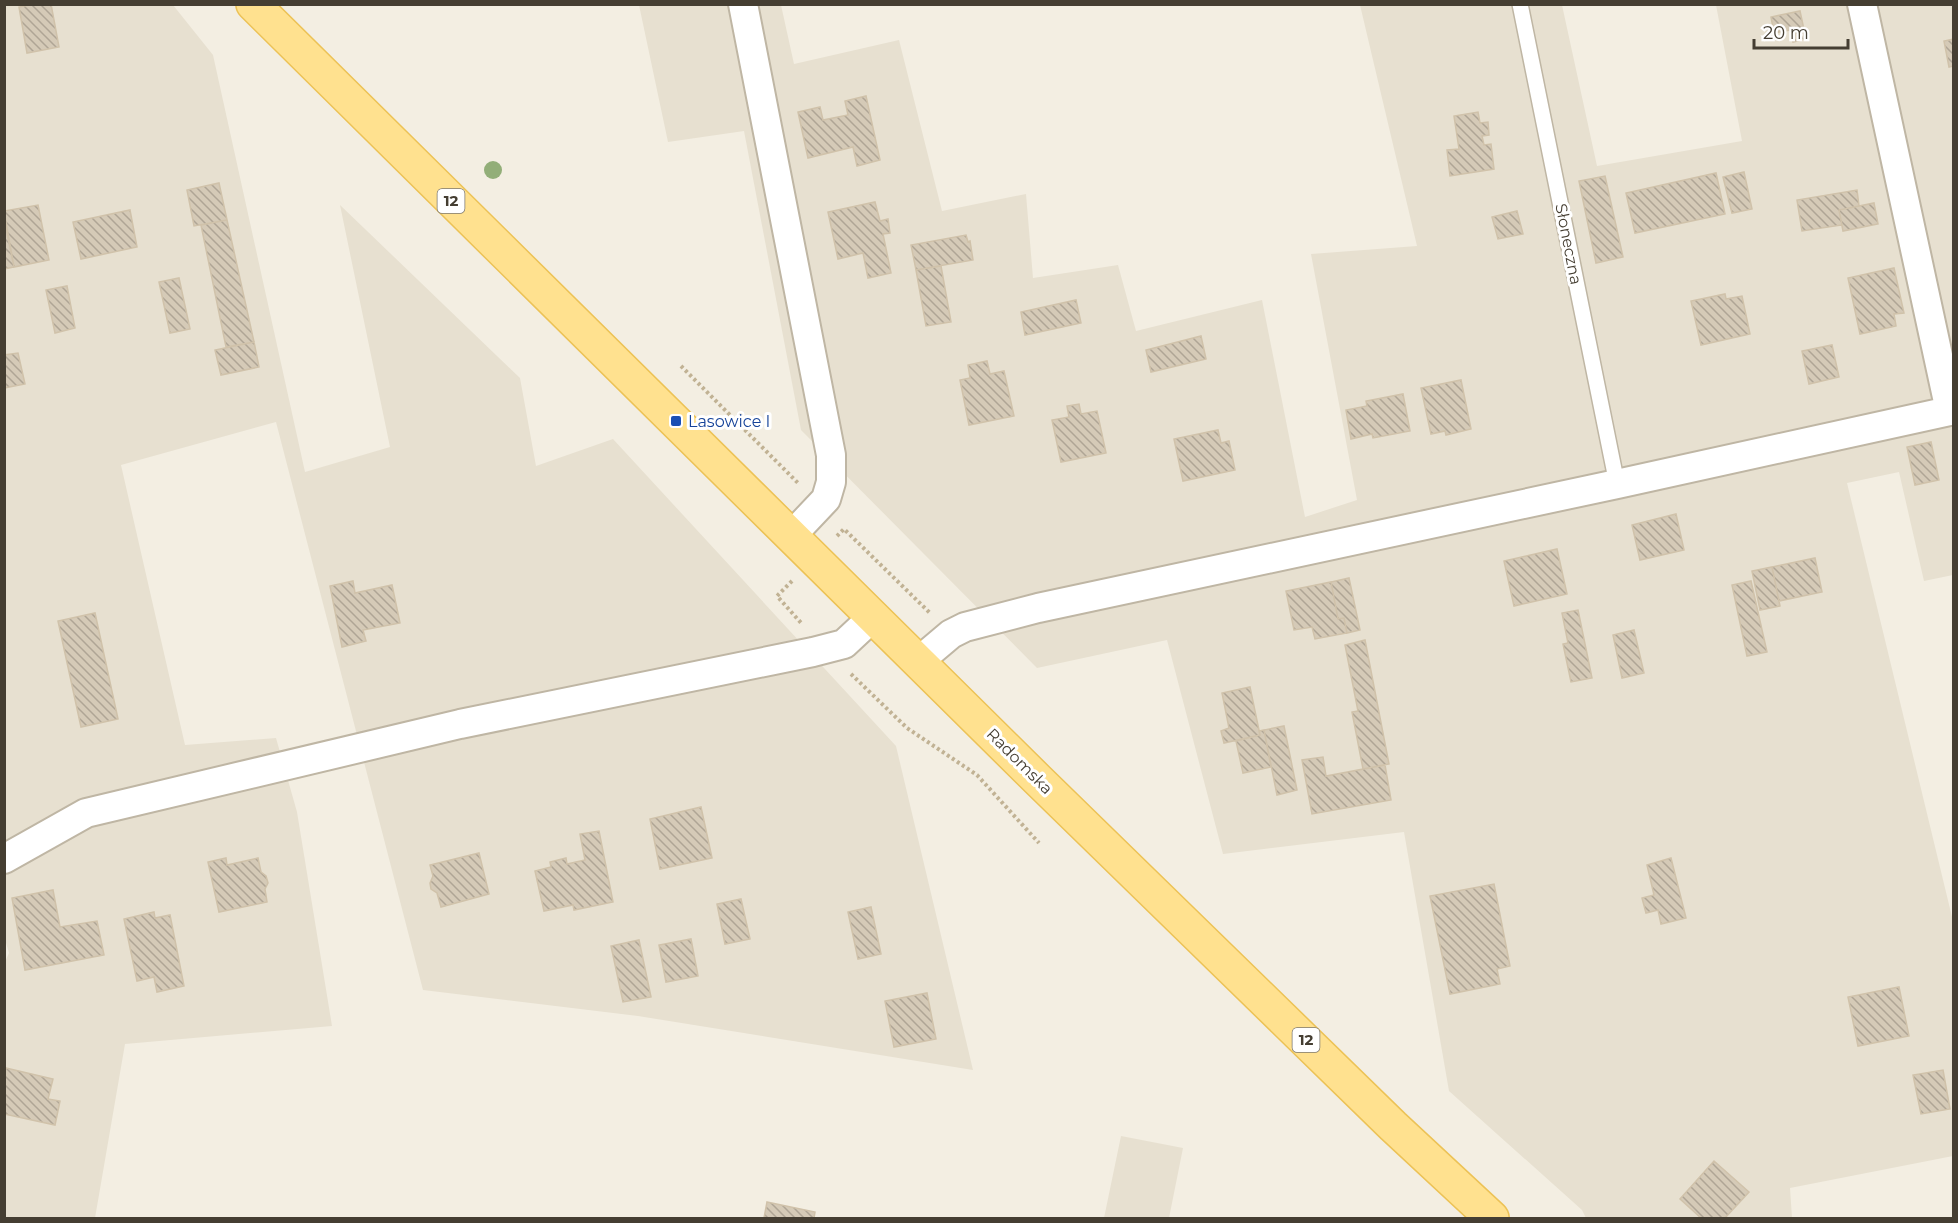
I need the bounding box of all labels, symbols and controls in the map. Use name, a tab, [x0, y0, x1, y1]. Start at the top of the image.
scale bar	[1754, 12, 1848, 50]
text: 20 m	[1763, 22, 1809, 44]
road number: 12	[438, 189, 464, 213]
street label: Słoneczna	[1551, 202, 1586, 286]
place label: Lasowice I	[688, 412, 770, 431]
marker: Lasowice I	[669, 414, 683, 428]
street label: Radomska	[983, 724, 1057, 798]
road number: 12	[1292, 1028, 1320, 1052]

